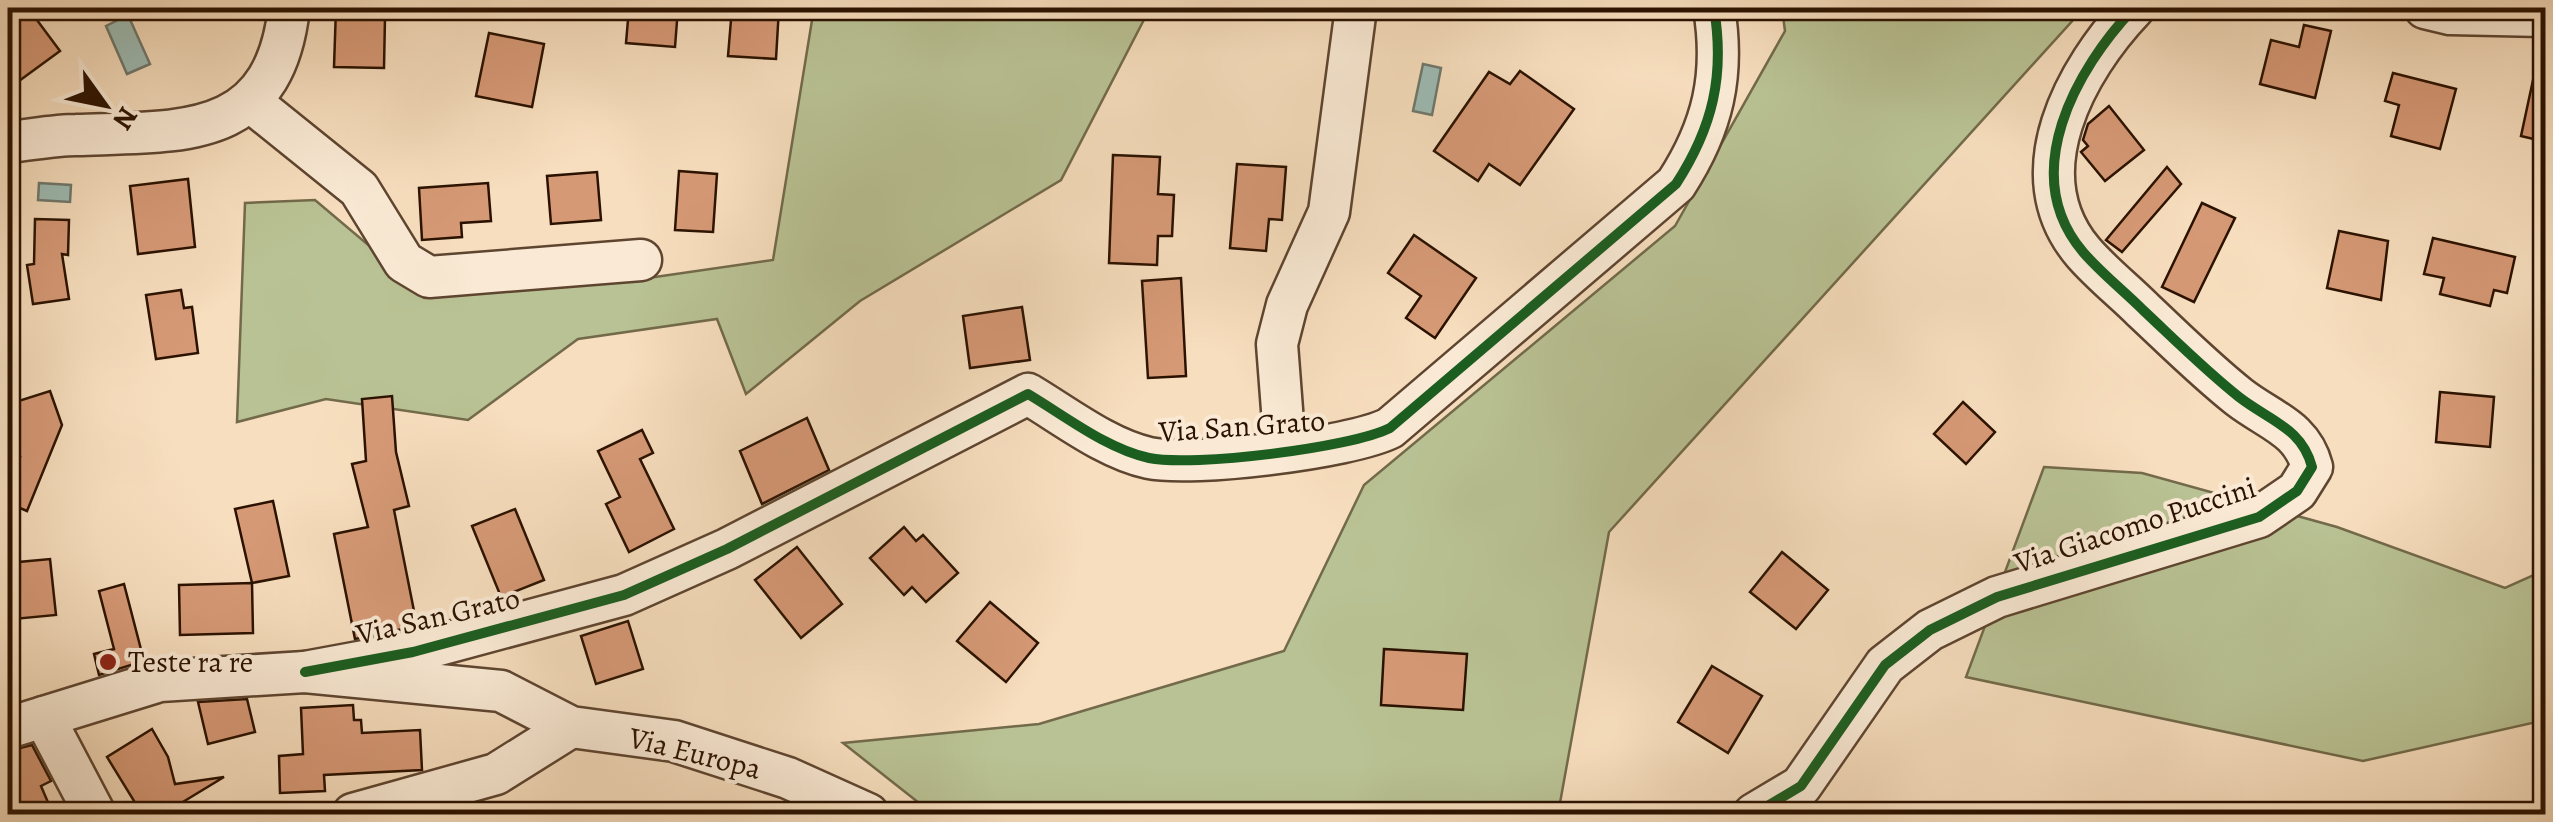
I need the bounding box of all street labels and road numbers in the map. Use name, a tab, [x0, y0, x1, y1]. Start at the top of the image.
street label: Via San Grato	[1157, 400, 1326, 452]
street label: Via Giacomo Puccini	[2008, 467, 2261, 583]
street label: Via San Grato	[351, 578, 524, 654]
street label: Via Europa	[624, 717, 765, 789]

